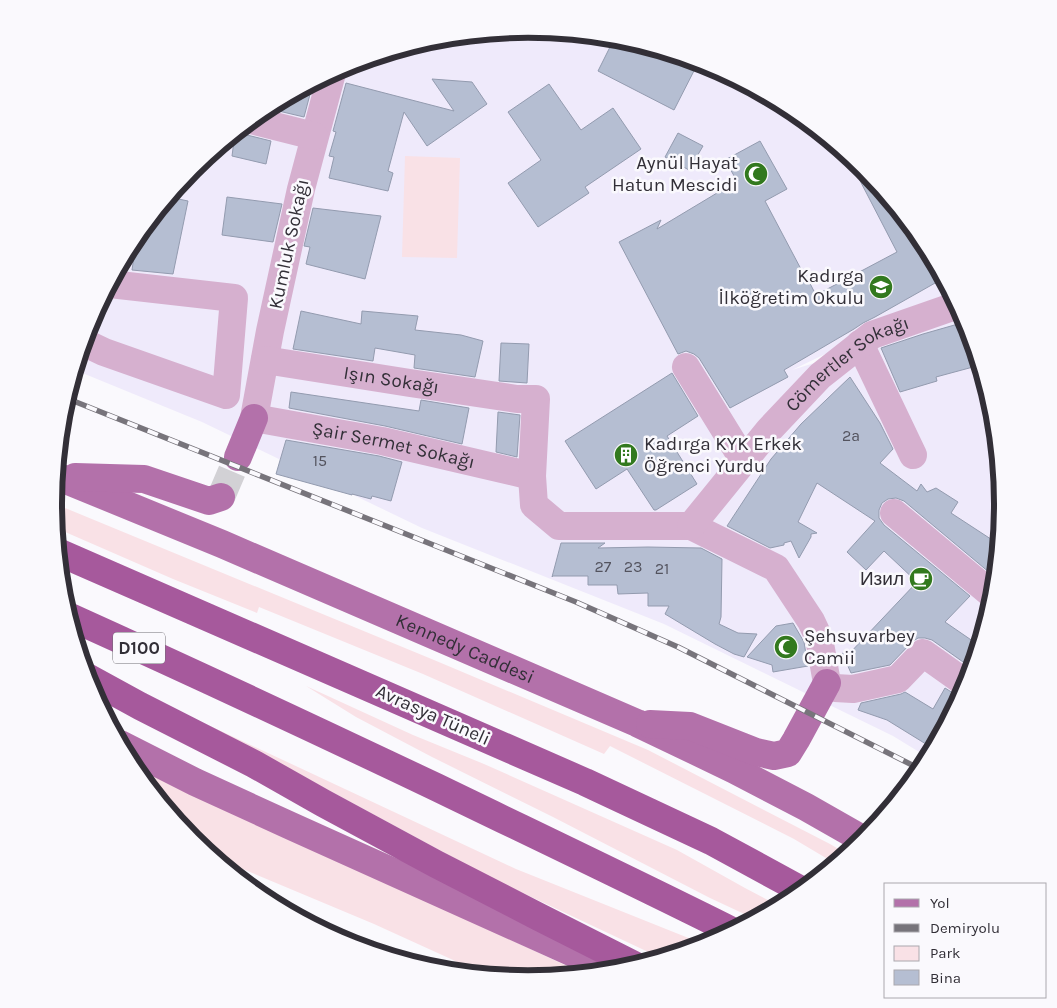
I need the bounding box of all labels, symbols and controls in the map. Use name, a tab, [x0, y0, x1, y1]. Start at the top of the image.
place label: Aynül Hayat Hatun Mescidi	[612, 152, 738, 196]
mosque icon: Aynül Hayat Hatun Mescidi	[743, 161, 769, 187]
street label: Kumluk Sokağı	[264, 177, 314, 311]
place label: Kadırga İlköğretim Okulu	[719, 265, 864, 309]
school or university icon: Kadırga İlköğretim Okulu	[868, 274, 894, 300]
street label: Cömertler Sokağı	[781, 312, 912, 416]
street label: Işın Sokağı	[342, 362, 441, 398]
street label: Şair Sermet Sokağı	[310, 418, 477, 473]
house number: 2a	[842, 426, 860, 445]
place label: Kadırga KYK Erkek Öğrenci Yurdu	[644, 433, 802, 477]
building icon: Kadırga KYK Erkek Öğrenci Yurdu	[613, 442, 639, 468]
house number: 15	[313, 451, 327, 470]
house number: 27	[595, 557, 612, 576]
house number: 23	[624, 557, 642, 576]
house number: 21	[655, 559, 669, 578]
cafe icon: Изил	[908, 566, 934, 592]
place label: Изил	[860, 568, 904, 590]
street label: Kennedy Caddesi	[392, 609, 538, 688]
place label: Şehsuvarbey Camii	[804, 625, 915, 669]
road number: D100	[113, 632, 165, 664]
mosque icon: Şehsuvarbey Camii	[773, 634, 799, 660]
street label: Avrasya Tüneli	[372, 680, 494, 750]
legend	[884, 883, 1047, 998]
text: Yol	[930, 894, 950, 912]
text: Demiryolu	[930, 919, 1000, 937]
text: Park	[930, 944, 960, 962]
text: Bina	[930, 969, 961, 987]

